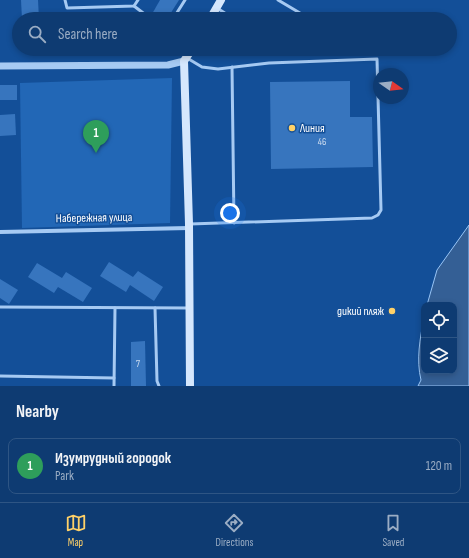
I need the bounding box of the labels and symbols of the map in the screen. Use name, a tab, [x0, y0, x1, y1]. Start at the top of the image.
north arrow	[373, 68, 409, 104]
pin: 1	[83, 120, 109, 153]
place label: Линия	[299, 121, 325, 136]
marker: Линия	[287, 123, 297, 133]
house number: 46	[318, 136, 326, 148]
your location	[220, 203, 240, 223]
street label: Набережная улица	[56, 210, 133, 226]
place label: дикий пляж	[337, 304, 385, 319]
marker: дикий пляж	[387, 306, 397, 316]
house number: 7	[136, 358, 140, 370]

